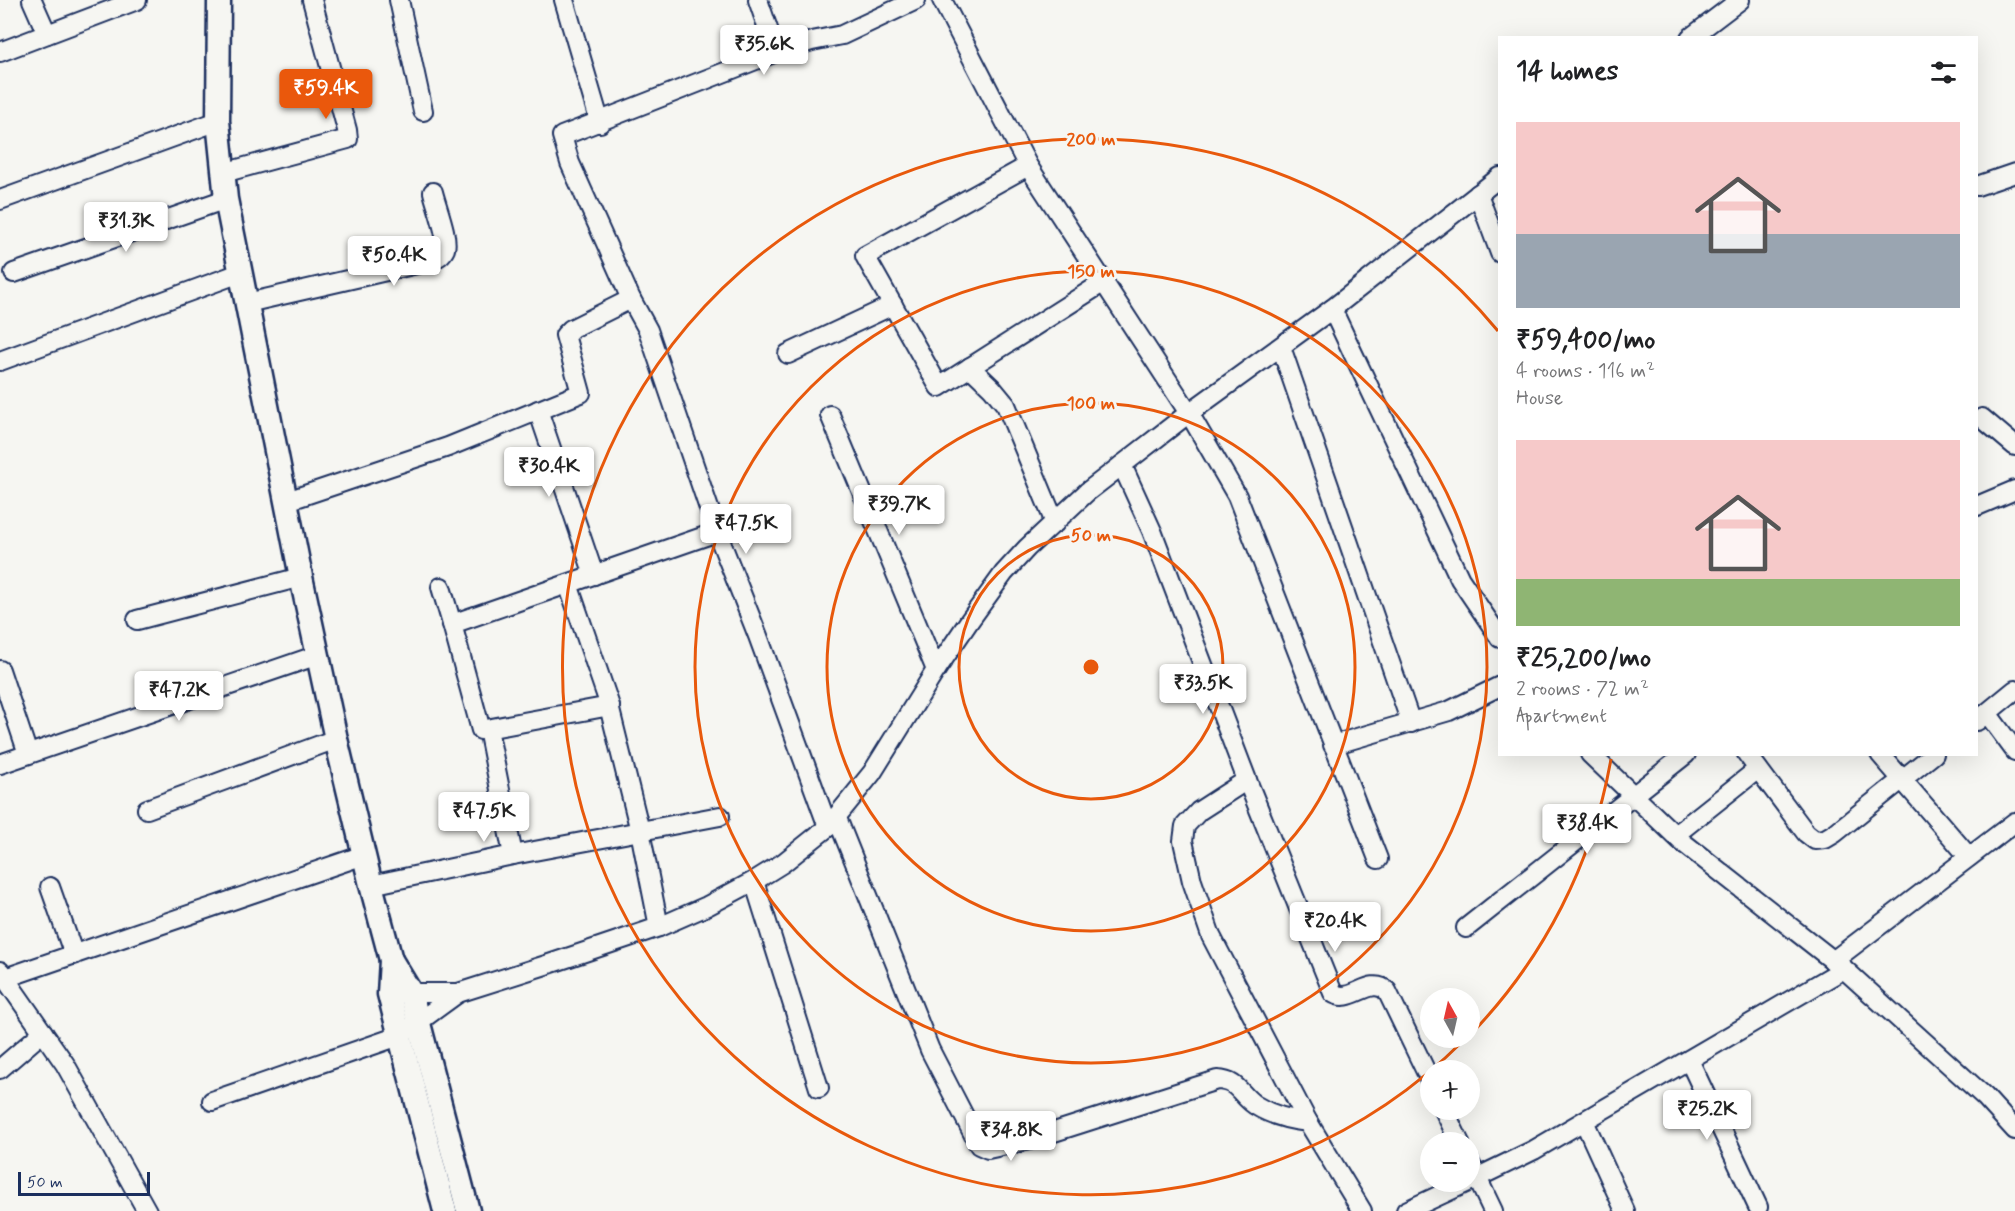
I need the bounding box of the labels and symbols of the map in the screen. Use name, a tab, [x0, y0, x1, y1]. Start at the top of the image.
pin: ₹35.6K	[715, 25, 813, 76]
pin: ₹59.4K	[277, 69, 375, 120]
text: 200 m	[1066, 128, 1116, 152]
pin: ₹31.3K	[77, 202, 175, 253]
pin: ₹50.4K	[345, 236, 443, 287]
text: 150 m	[1067, 260, 1115, 284]
text: 100 m	[1067, 392, 1115, 416]
pin: ₹30.4K	[500, 447, 598, 498]
pin: ₹39.7K	[850, 485, 948, 536]
pin: ₹47.5K	[697, 504, 795, 555]
text: 50 m	[1071, 524, 1111, 548]
centre of rings	[1081, 657, 1101, 677]
pin: ₹33.5K	[1154, 664, 1252, 715]
pin: ₹47.2K	[130, 671, 228, 722]
pin: ₹47.5K	[435, 792, 533, 843]
pin: ₹38.4K	[1538, 804, 1636, 855]
pin: ₹20.4K	[1286, 902, 1384, 953]
north arrow	[1420, 988, 1480, 1048]
pin: ₹25.2K	[1658, 1090, 1756, 1141]
pin: ₹34.8K	[962, 1111, 1060, 1162]
scale bar	[18, 1169, 150, 1196]

